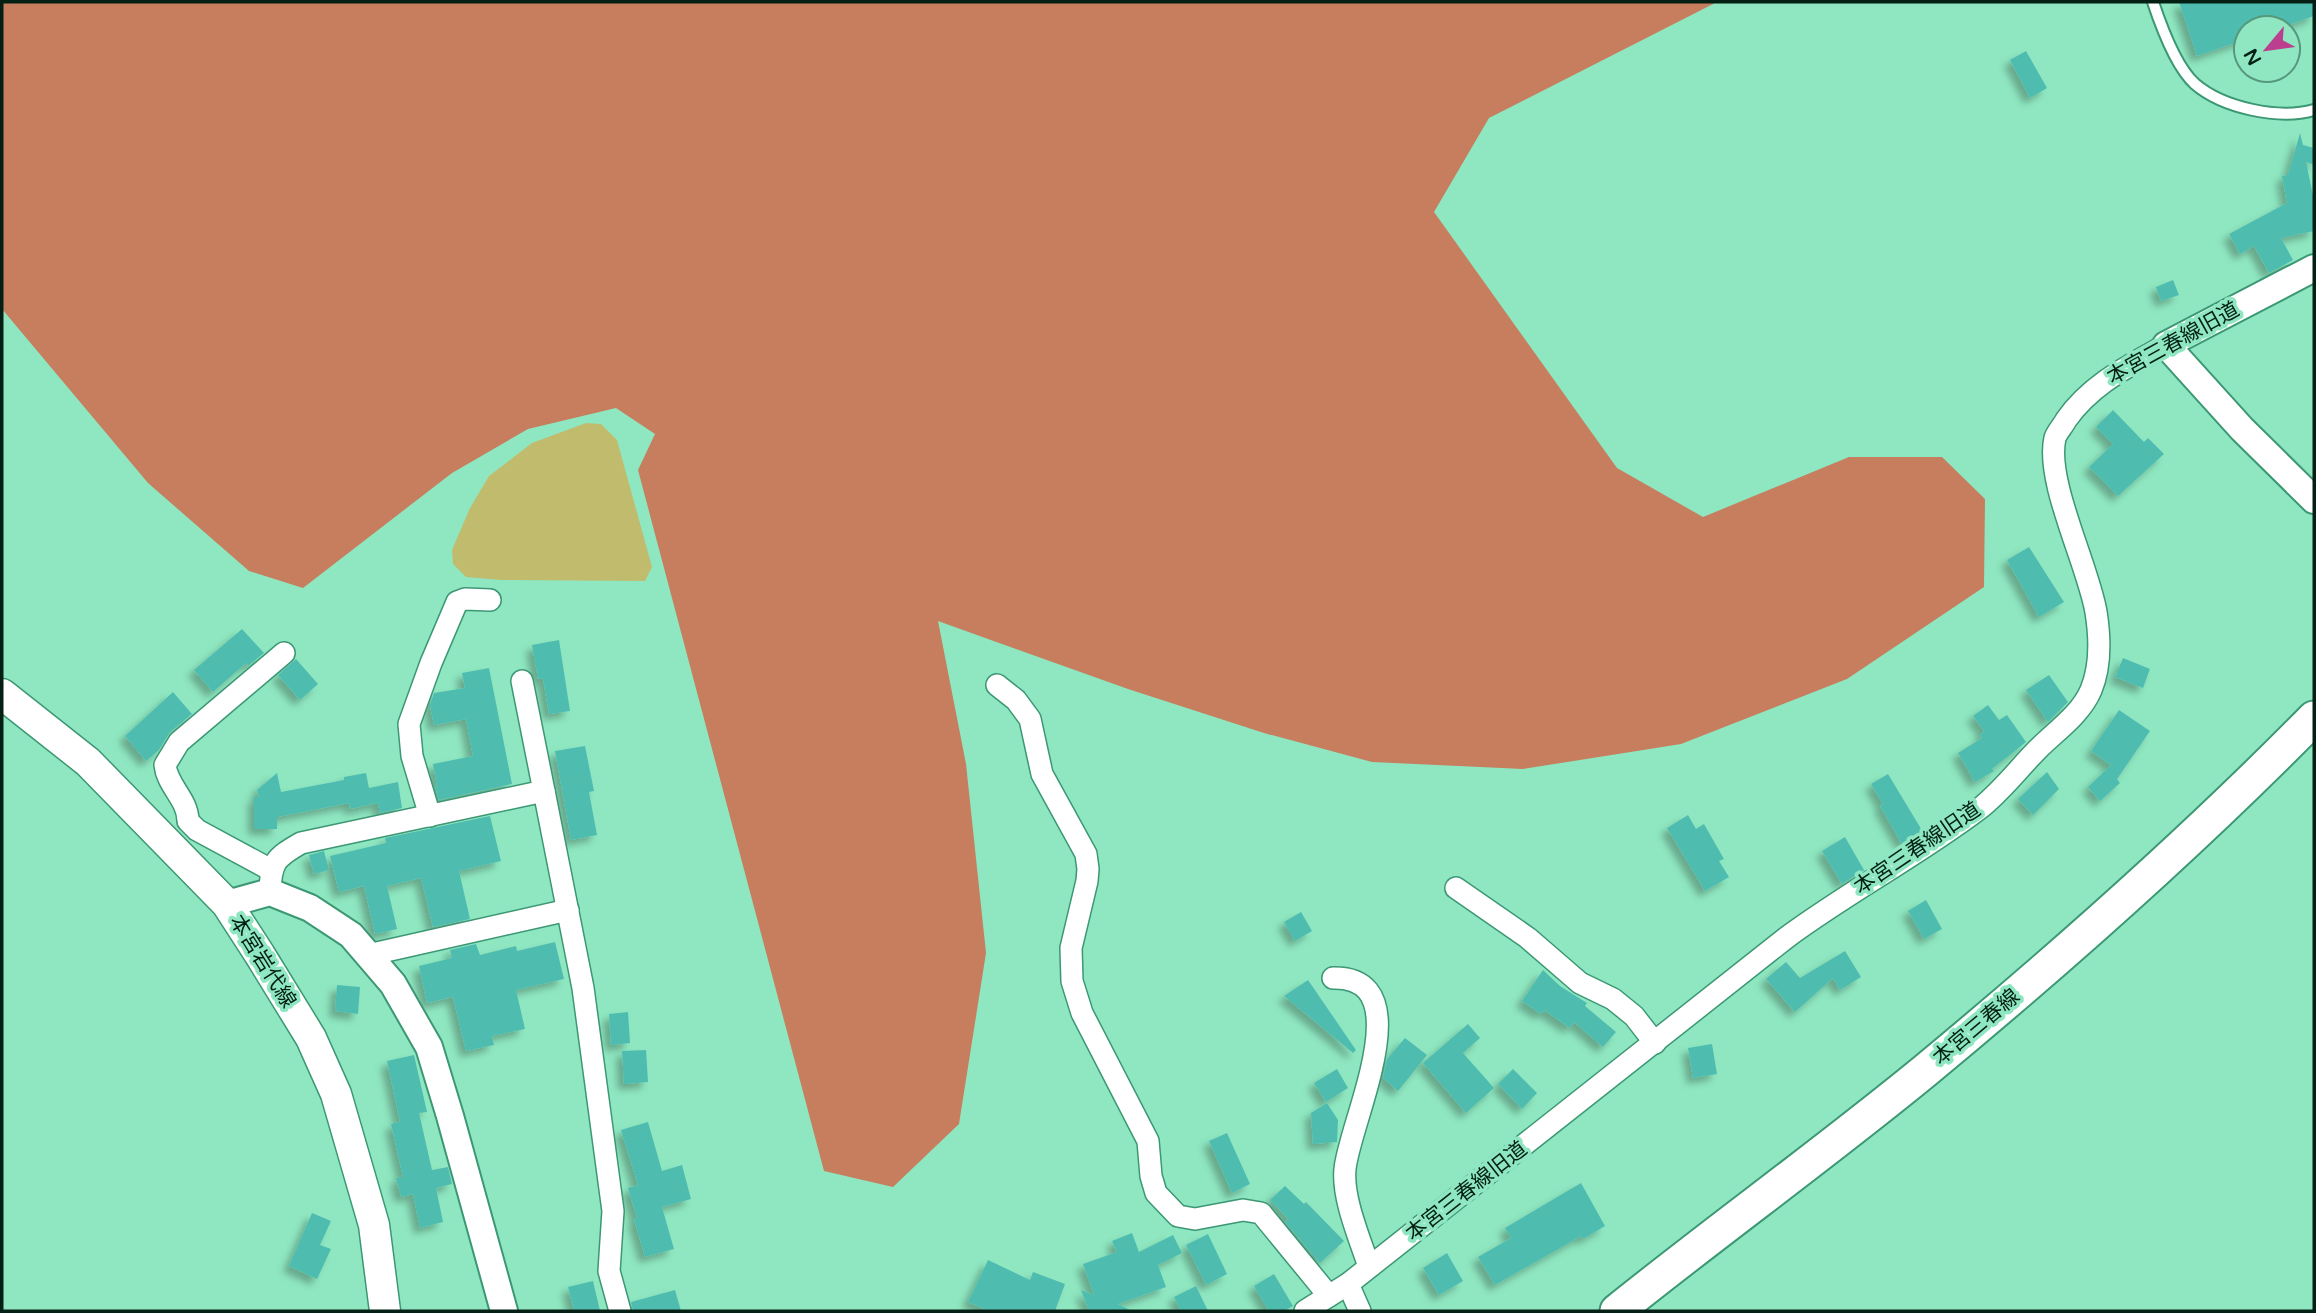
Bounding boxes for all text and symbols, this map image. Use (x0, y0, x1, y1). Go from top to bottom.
north arrow (2232, 14, 2302, 84)
text: N (2240, 45, 2266, 69)
street label: 本宮三春線旧道 (2103, 297, 2244, 390)
street label: 本宮三春線旧道 (1849, 797, 1985, 900)
street label: 本宮岩代線 (224, 910, 301, 1012)
street label: 本宮三春線 (1928, 984, 2025, 1071)
street label: 本宮三春線旧道 (1401, 1136, 1532, 1246)

